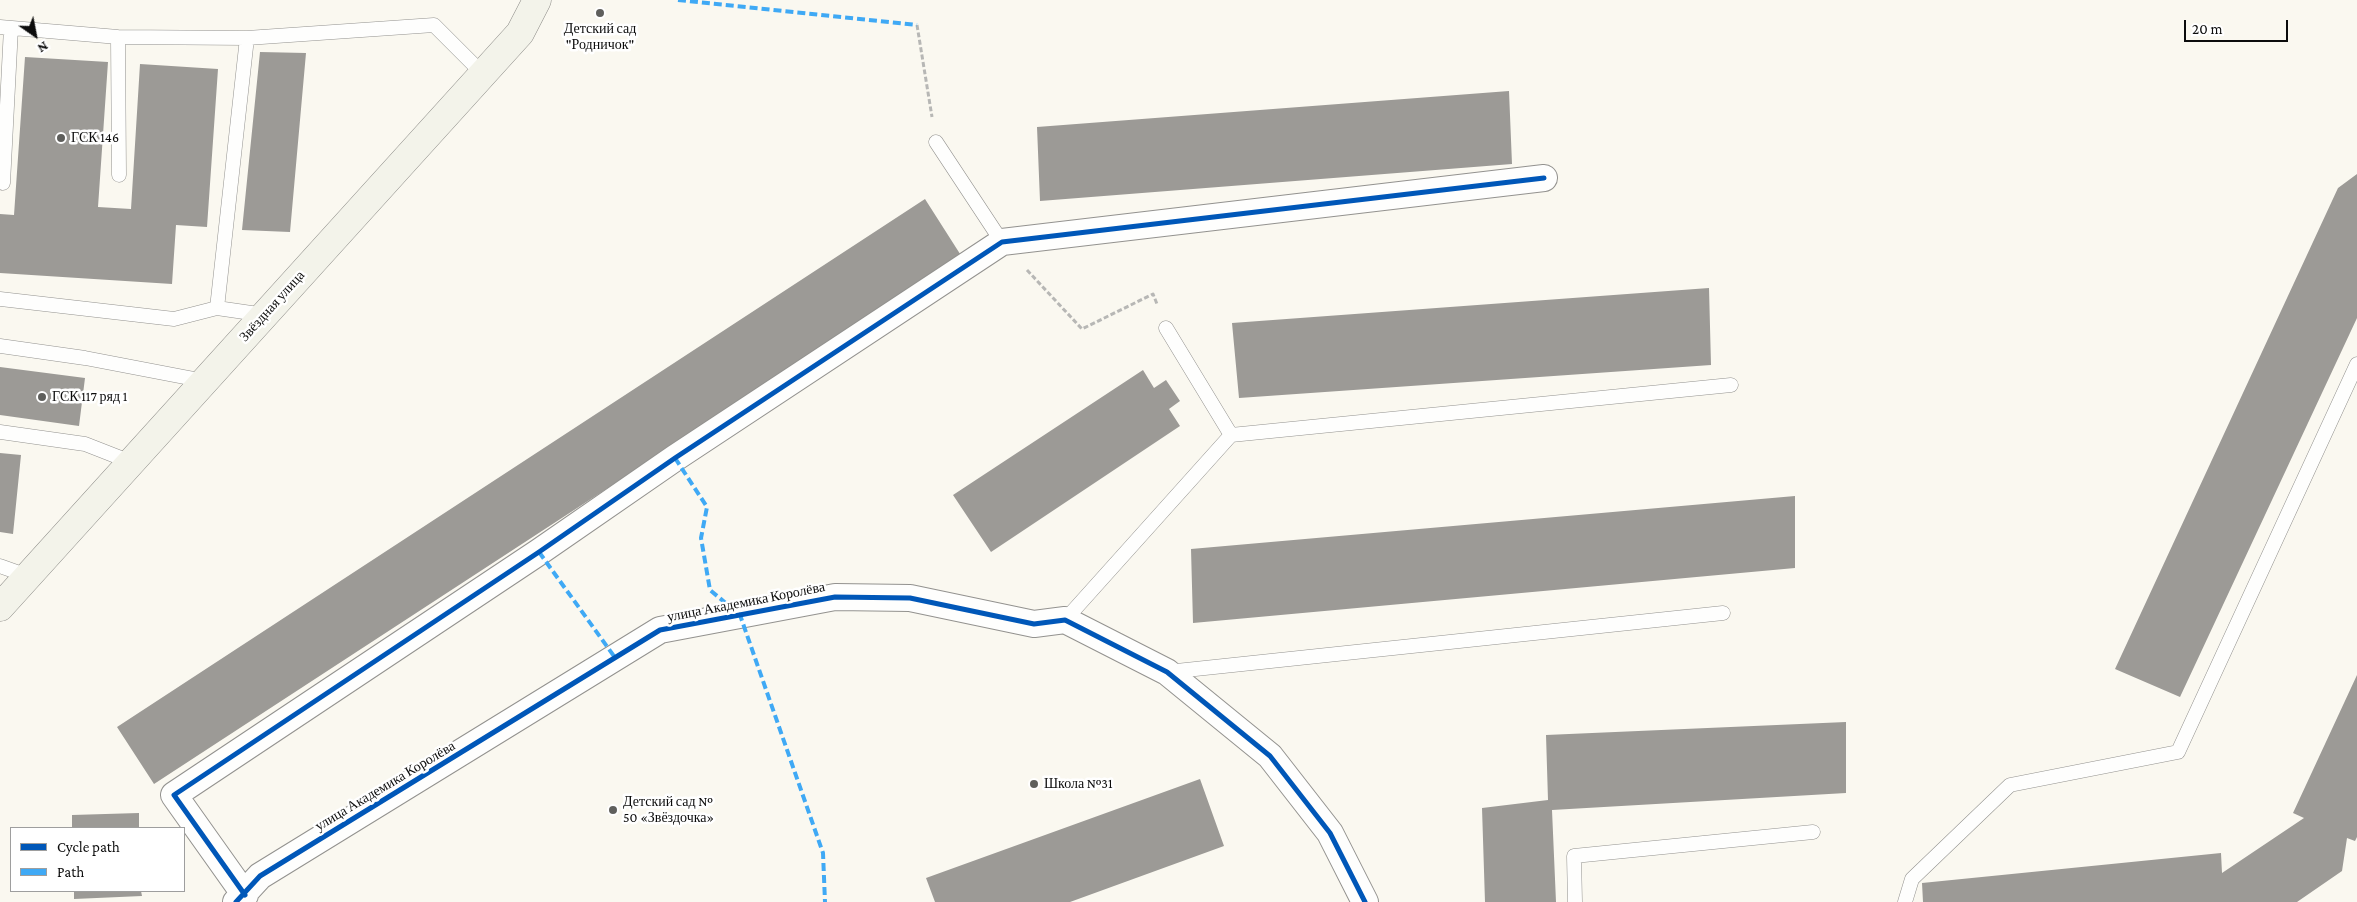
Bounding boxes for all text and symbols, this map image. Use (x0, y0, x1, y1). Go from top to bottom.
marker: Детский сад "Родничок" (594, 7, 606, 19)
north arrow (10, 10, 60, 60)
scale bar (2187, 10, 2291, 42)
place label: Детский сад "Родничок" (564, 21, 636, 54)
text: 20 m (2192, 21, 2223, 37)
text: N (35, 38, 52, 57)
place label: ГСК 146 (71, 130, 119, 146)
marker: ГСК 146 (55, 132, 67, 144)
street label: Звёздная улица (236, 267, 308, 345)
place label: ГСК 117 ряд 1 (52, 389, 127, 405)
marker: ГСК 117 ряд 1 (36, 391, 48, 403)
street label: улица Академика Королёва (666, 578, 826, 626)
street label: улица Академика Королёва (312, 737, 458, 835)
place label: Школа №31 (1044, 776, 1113, 792)
marker: Школа №31 (1028, 778, 1040, 790)
place label: Детский сад № 50 «Звёздочка» (623, 794, 714, 826)
marker: Детский сад № 50 «Звёздочка» (607, 804, 619, 816)
legend (10, 827, 185, 892)
text: Cycle path (57, 839, 120, 855)
text: Path (57, 864, 84, 880)

